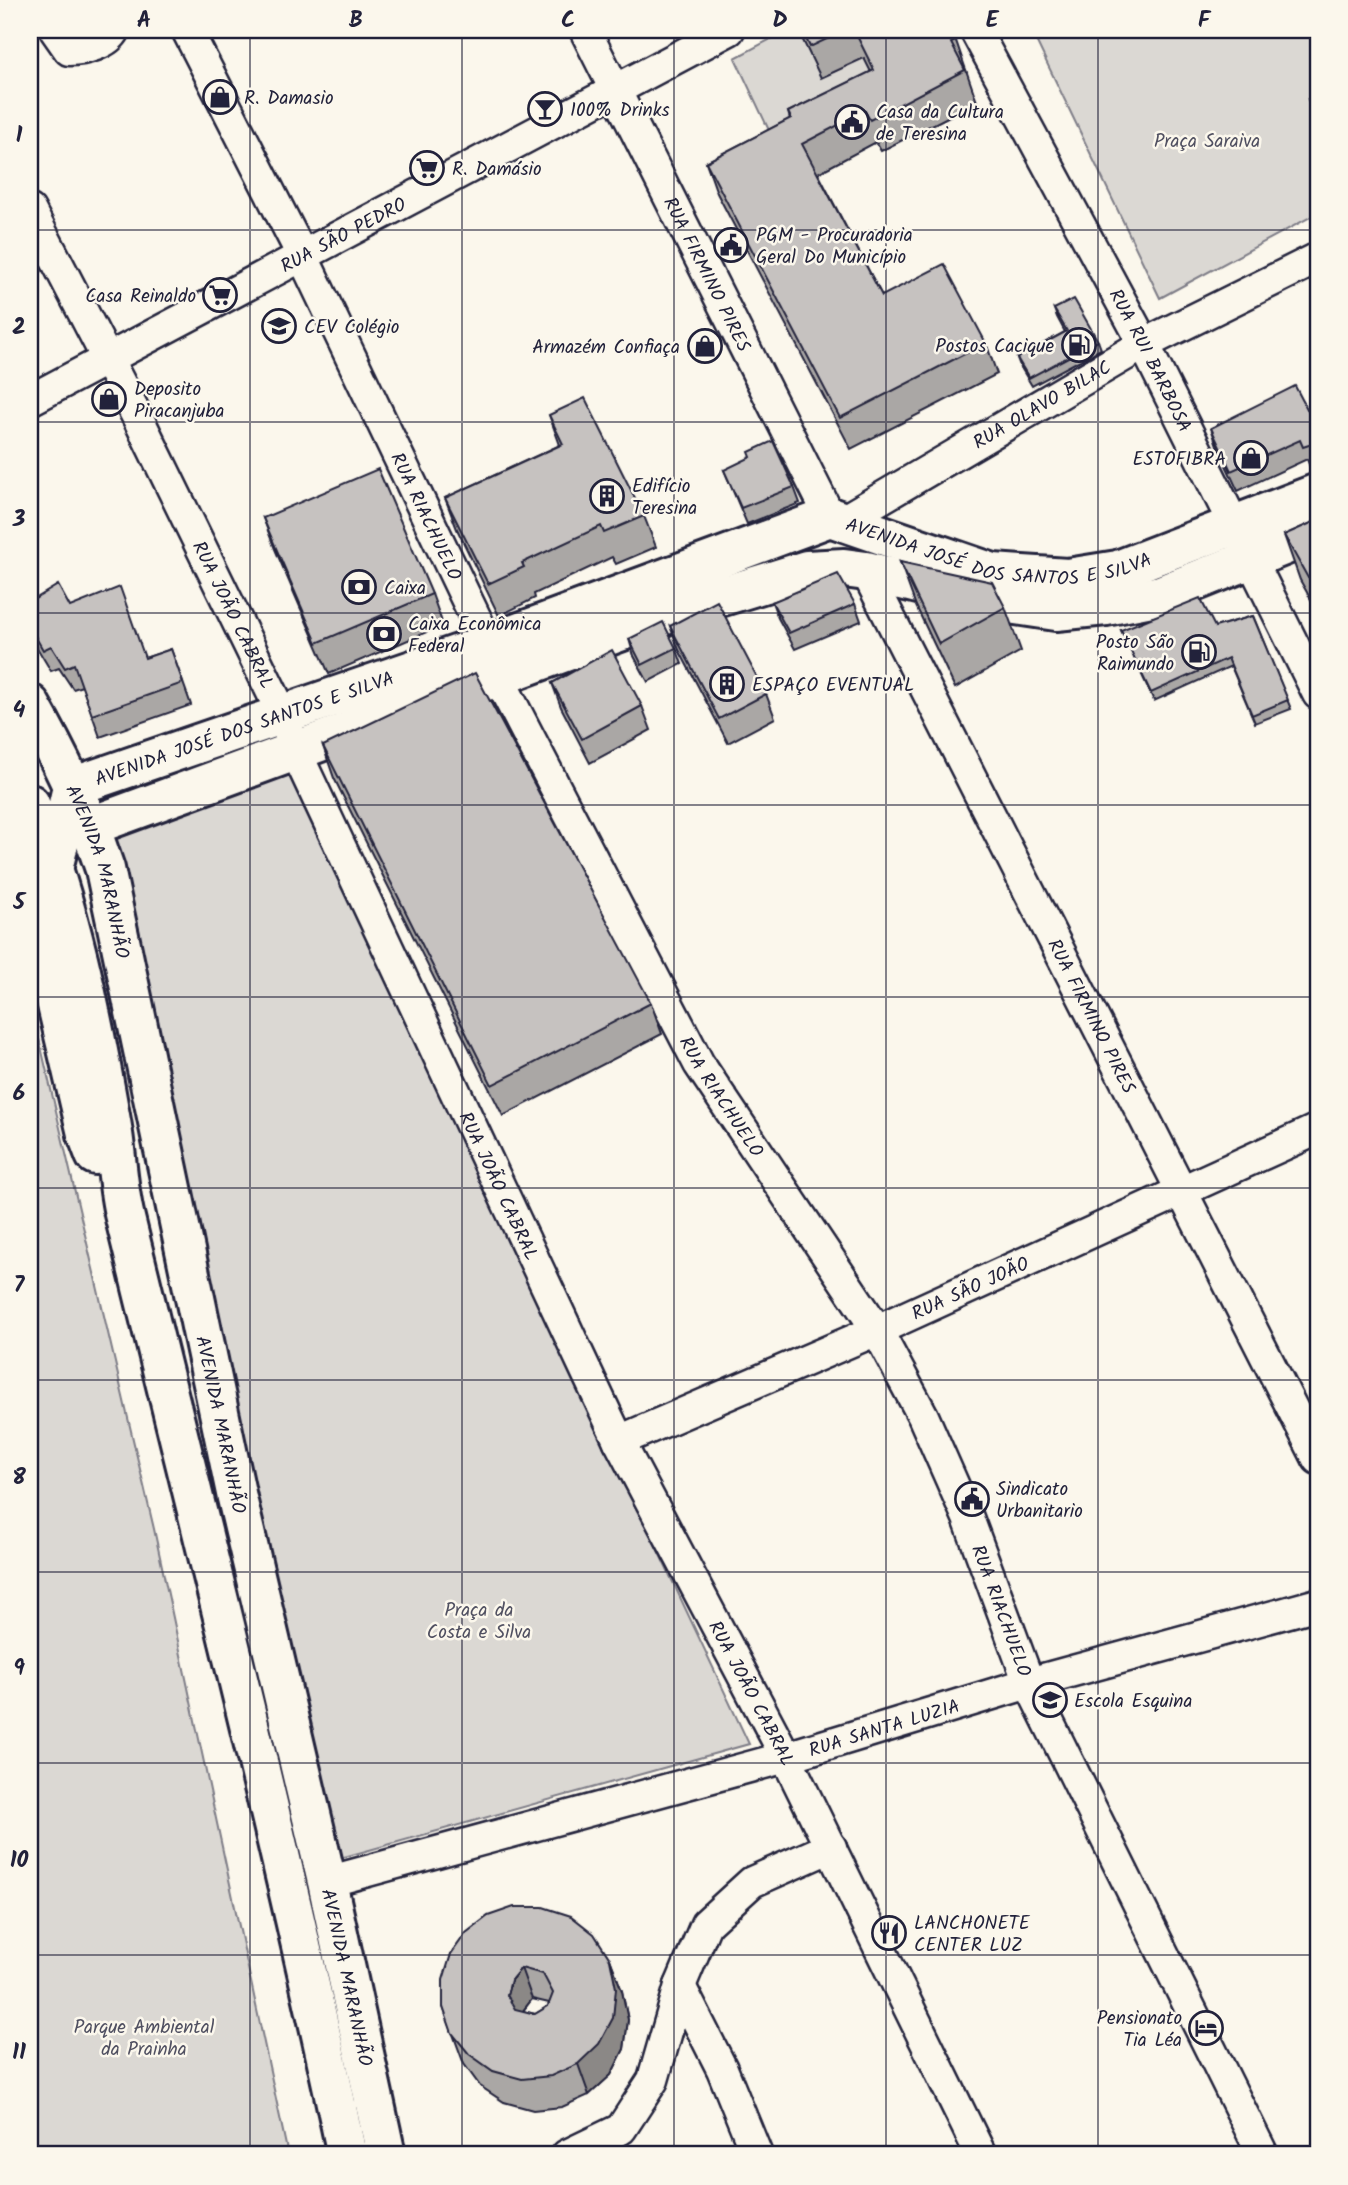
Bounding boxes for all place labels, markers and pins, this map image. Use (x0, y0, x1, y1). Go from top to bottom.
shop icon: R. Damasio (201, 78, 239, 116)
place label: R. Damasio (244, 84, 334, 114)
bar icon: 100% Drinks (526, 90, 564, 128)
place label: 100% Drinks (570, 96, 670, 126)
place label: Casa da Cultura de Teresina (876, 98, 1004, 150)
public building icon: Casa da Cultura de Teresina (833, 103, 871, 141)
supermarket icon: R. Damásio (408, 149, 446, 187)
place label: R. Damásio (452, 155, 542, 185)
place label: PGM - Procuradoria Geral Do Município (756, 221, 913, 273)
public building icon: PGM - Procuradoria Geral Do Município (712, 226, 750, 264)
supermarket icon: Casa Reinaldo (201, 276, 239, 314)
place label: Casa Reinaldo (85, 282, 196, 312)
school or university icon: CEV Colégio (260, 307, 298, 345)
place label: CEV Colégio (304, 313, 399, 343)
fuel station icon: Postos Cacique (1060, 326, 1098, 364)
shop icon: Armazém Confiaça (686, 327, 724, 365)
place label: Postos Cacique (935, 332, 1054, 362)
place label: Armazém Confiaça (532, 333, 680, 363)
place label: Deposito Piracanjuba (134, 375, 224, 427)
shop icon: Deposito Piracanjuba (90, 380, 128, 418)
shop icon: ESTOFIBRA (1232, 439, 1270, 477)
place label: ESTOFIBRA (1132, 445, 1226, 475)
place label: Edifício Teresina (632, 472, 697, 524)
building icon: Edifício Teresina (588, 477, 626, 515)
bank icon: Caixa (340, 568, 378, 606)
place label: Caixa (384, 574, 426, 604)
place label: Caixa Econômica Federal (408, 610, 541, 662)
bank icon: Caixa Econômica Federal (365, 615, 403, 653)
place label: Posto São Raimundo (1096, 628, 1174, 680)
fuel station icon: Posto São Raimundo (1180, 633, 1218, 671)
building icon: ESPAÇO EVENTUAL (708, 665, 746, 703)
place label: ESPAÇO EVENTUAL (752, 671, 914, 701)
place label: Sindicato Urbanitario (996, 1475, 1083, 1527)
public building icon: Sindicato Urbanitario (953, 1480, 991, 1518)
school or university icon: Escola Esquina (1031, 1681, 1069, 1719)
place label: Escola Esquina (1074, 1687, 1192, 1717)
place label: LANCHONETE CENTER LUZ (914, 1909, 1031, 1961)
restaurant icon: LANCHONETE CENTER LUZ (870, 1914, 908, 1952)
place label: Pensionato Tia Léa (1097, 2004, 1182, 2056)
hotel icon: Pensionato Tia Léa (1187, 2009, 1225, 2047)

